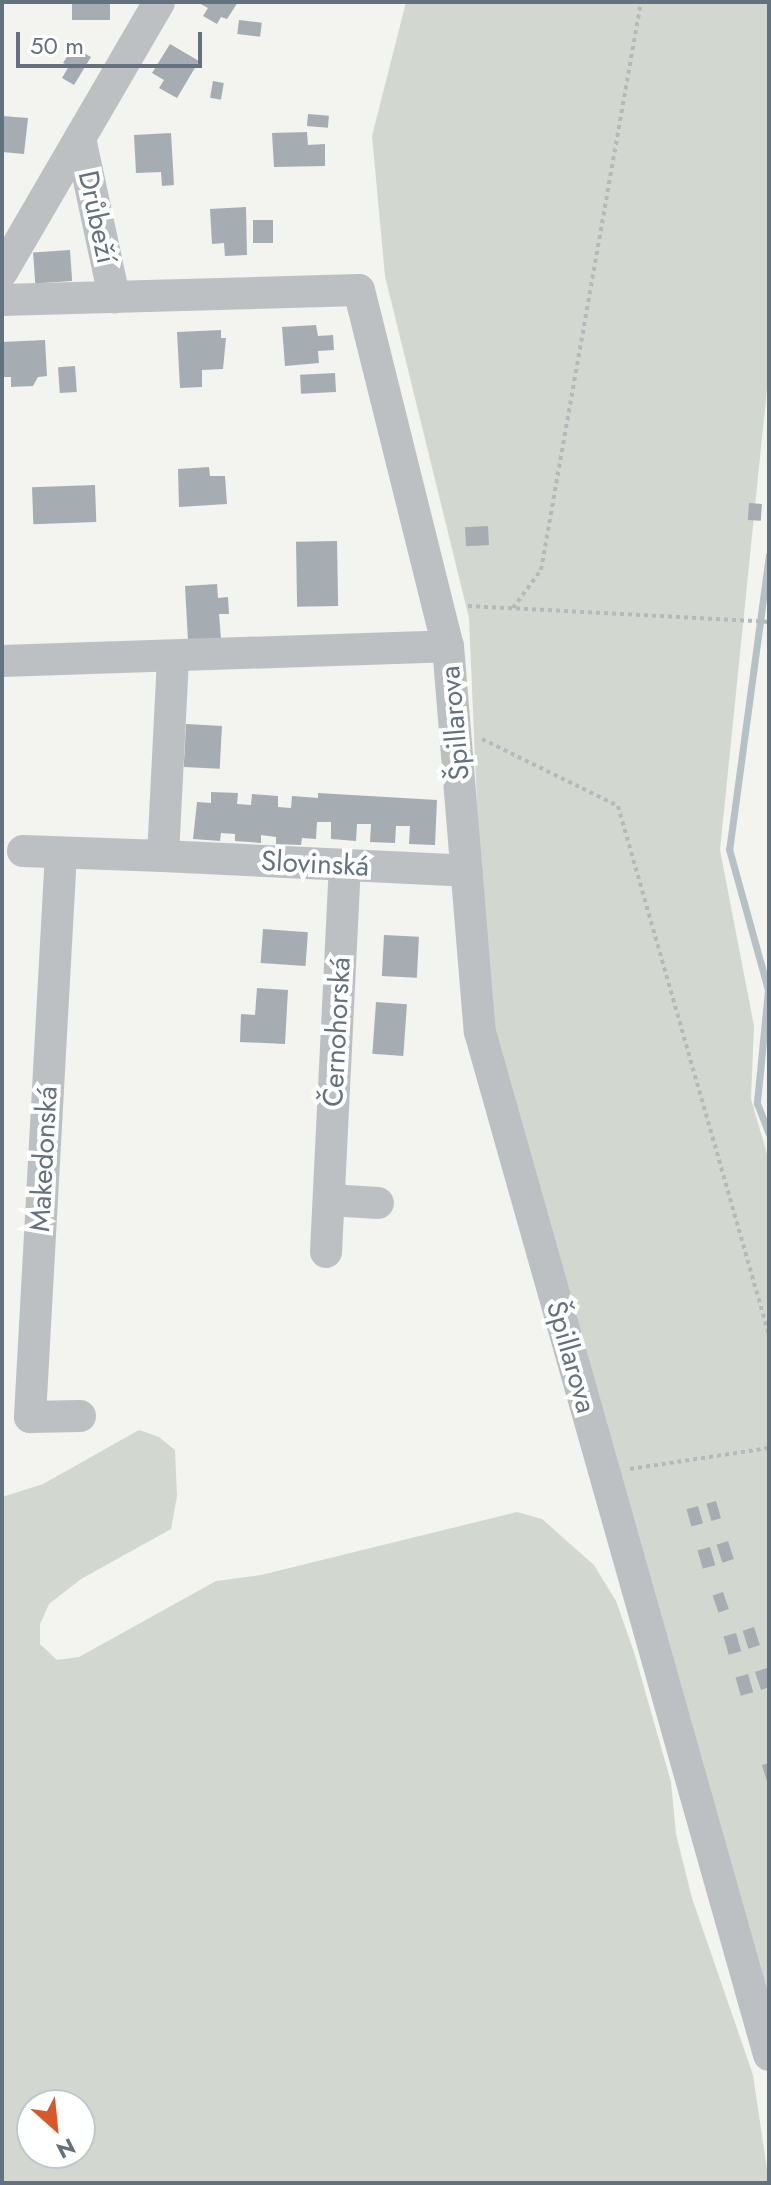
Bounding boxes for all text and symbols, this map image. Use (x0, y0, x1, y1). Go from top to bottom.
scale bar (20, 16, 206, 66)
text: 50 m (30, 28, 84, 63)
street label: Drůbeží (71, 168, 123, 266)
street label: Špillarova (433, 664, 477, 782)
street label: Slovinská (260, 844, 370, 884)
street label: Černohorská (316, 956, 358, 1108)
street label: Makedonská (23, 1085, 65, 1233)
street label: Špillarova (539, 1297, 603, 1417)
north arrow (16, 2089, 96, 2169)
text: N (51, 2130, 81, 2167)

